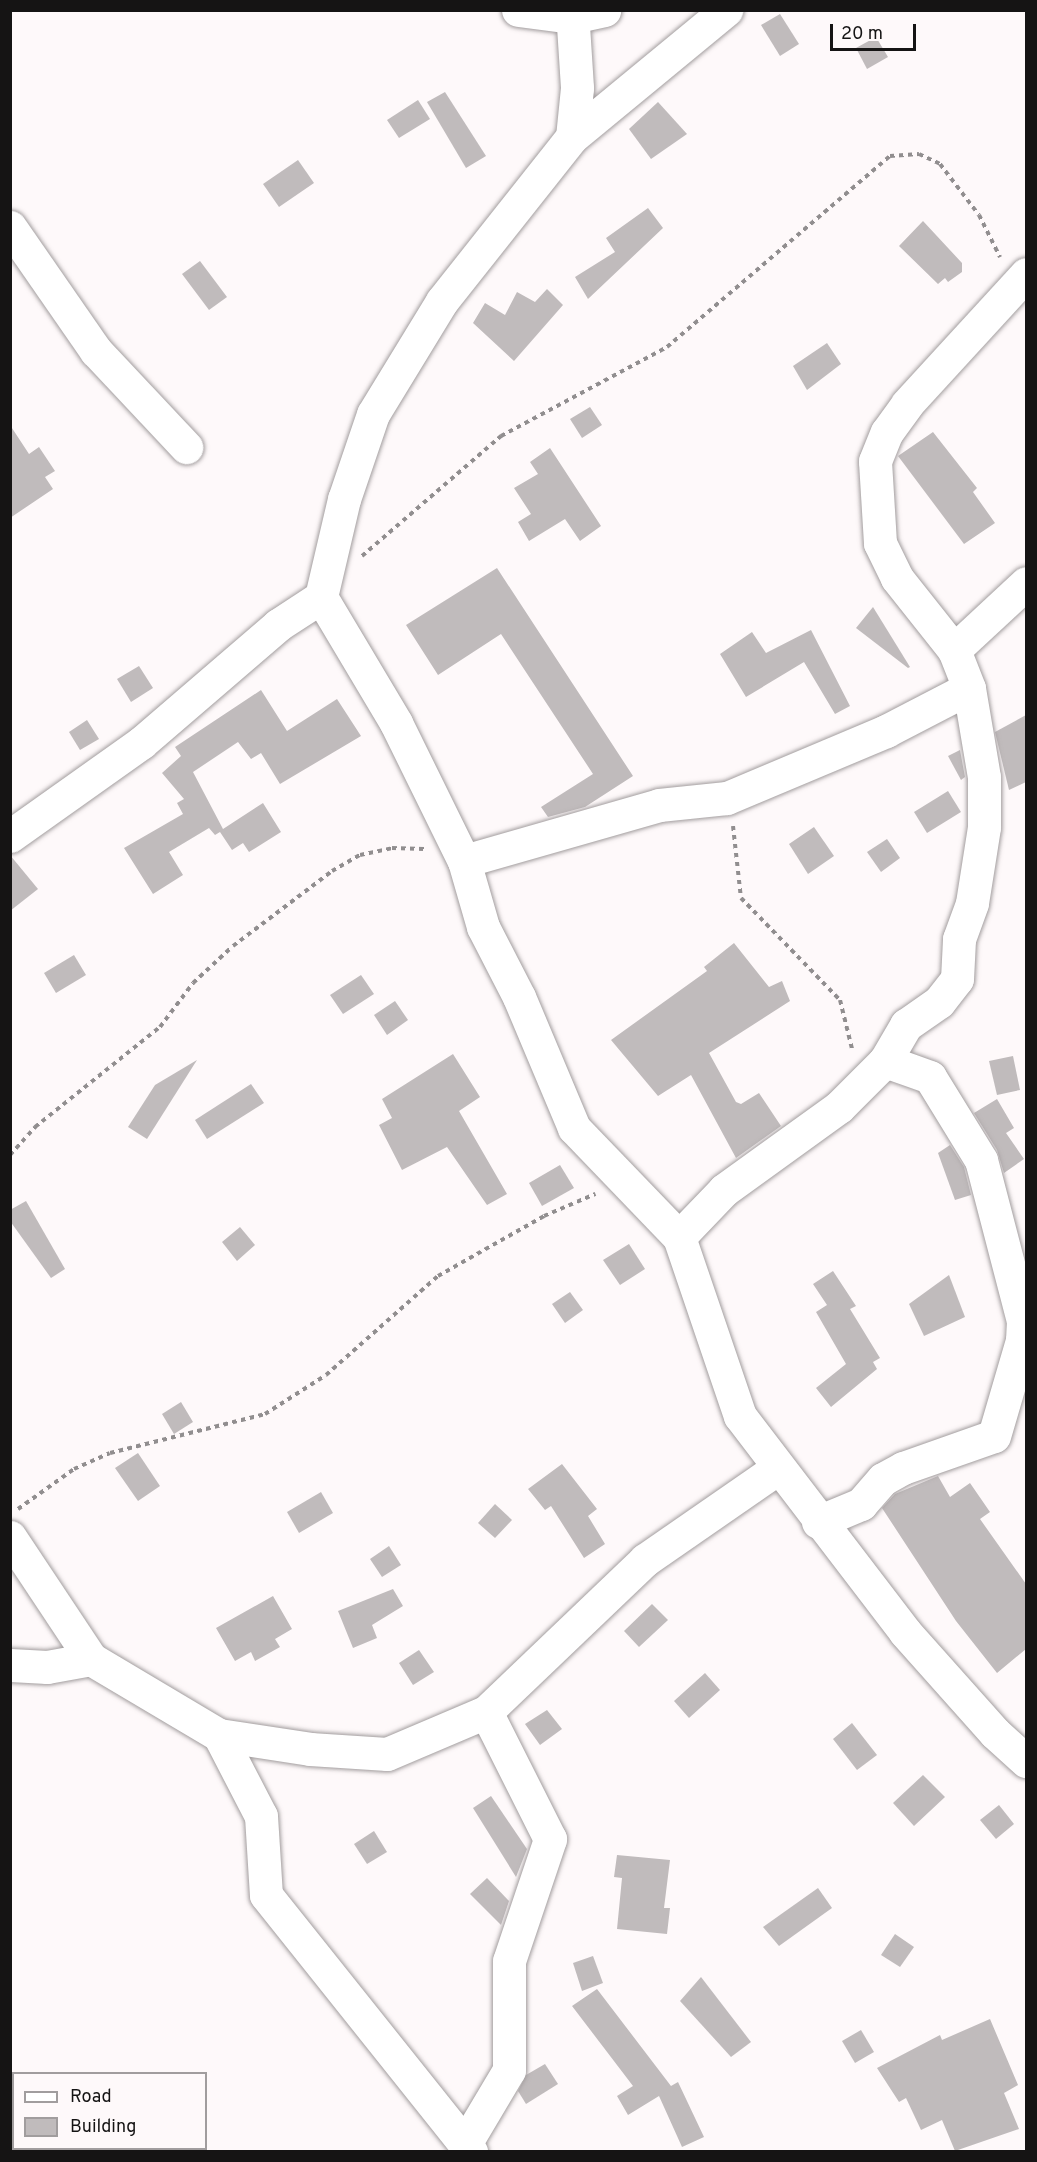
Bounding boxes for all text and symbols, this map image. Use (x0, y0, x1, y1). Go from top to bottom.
scale bar (833, 12, 918, 50)
text: 20 m (841, 23, 883, 46)
legend (12, 2072, 207, 2150)
text: Road (70, 2086, 112, 2109)
text: Building (70, 2116, 136, 2139)

